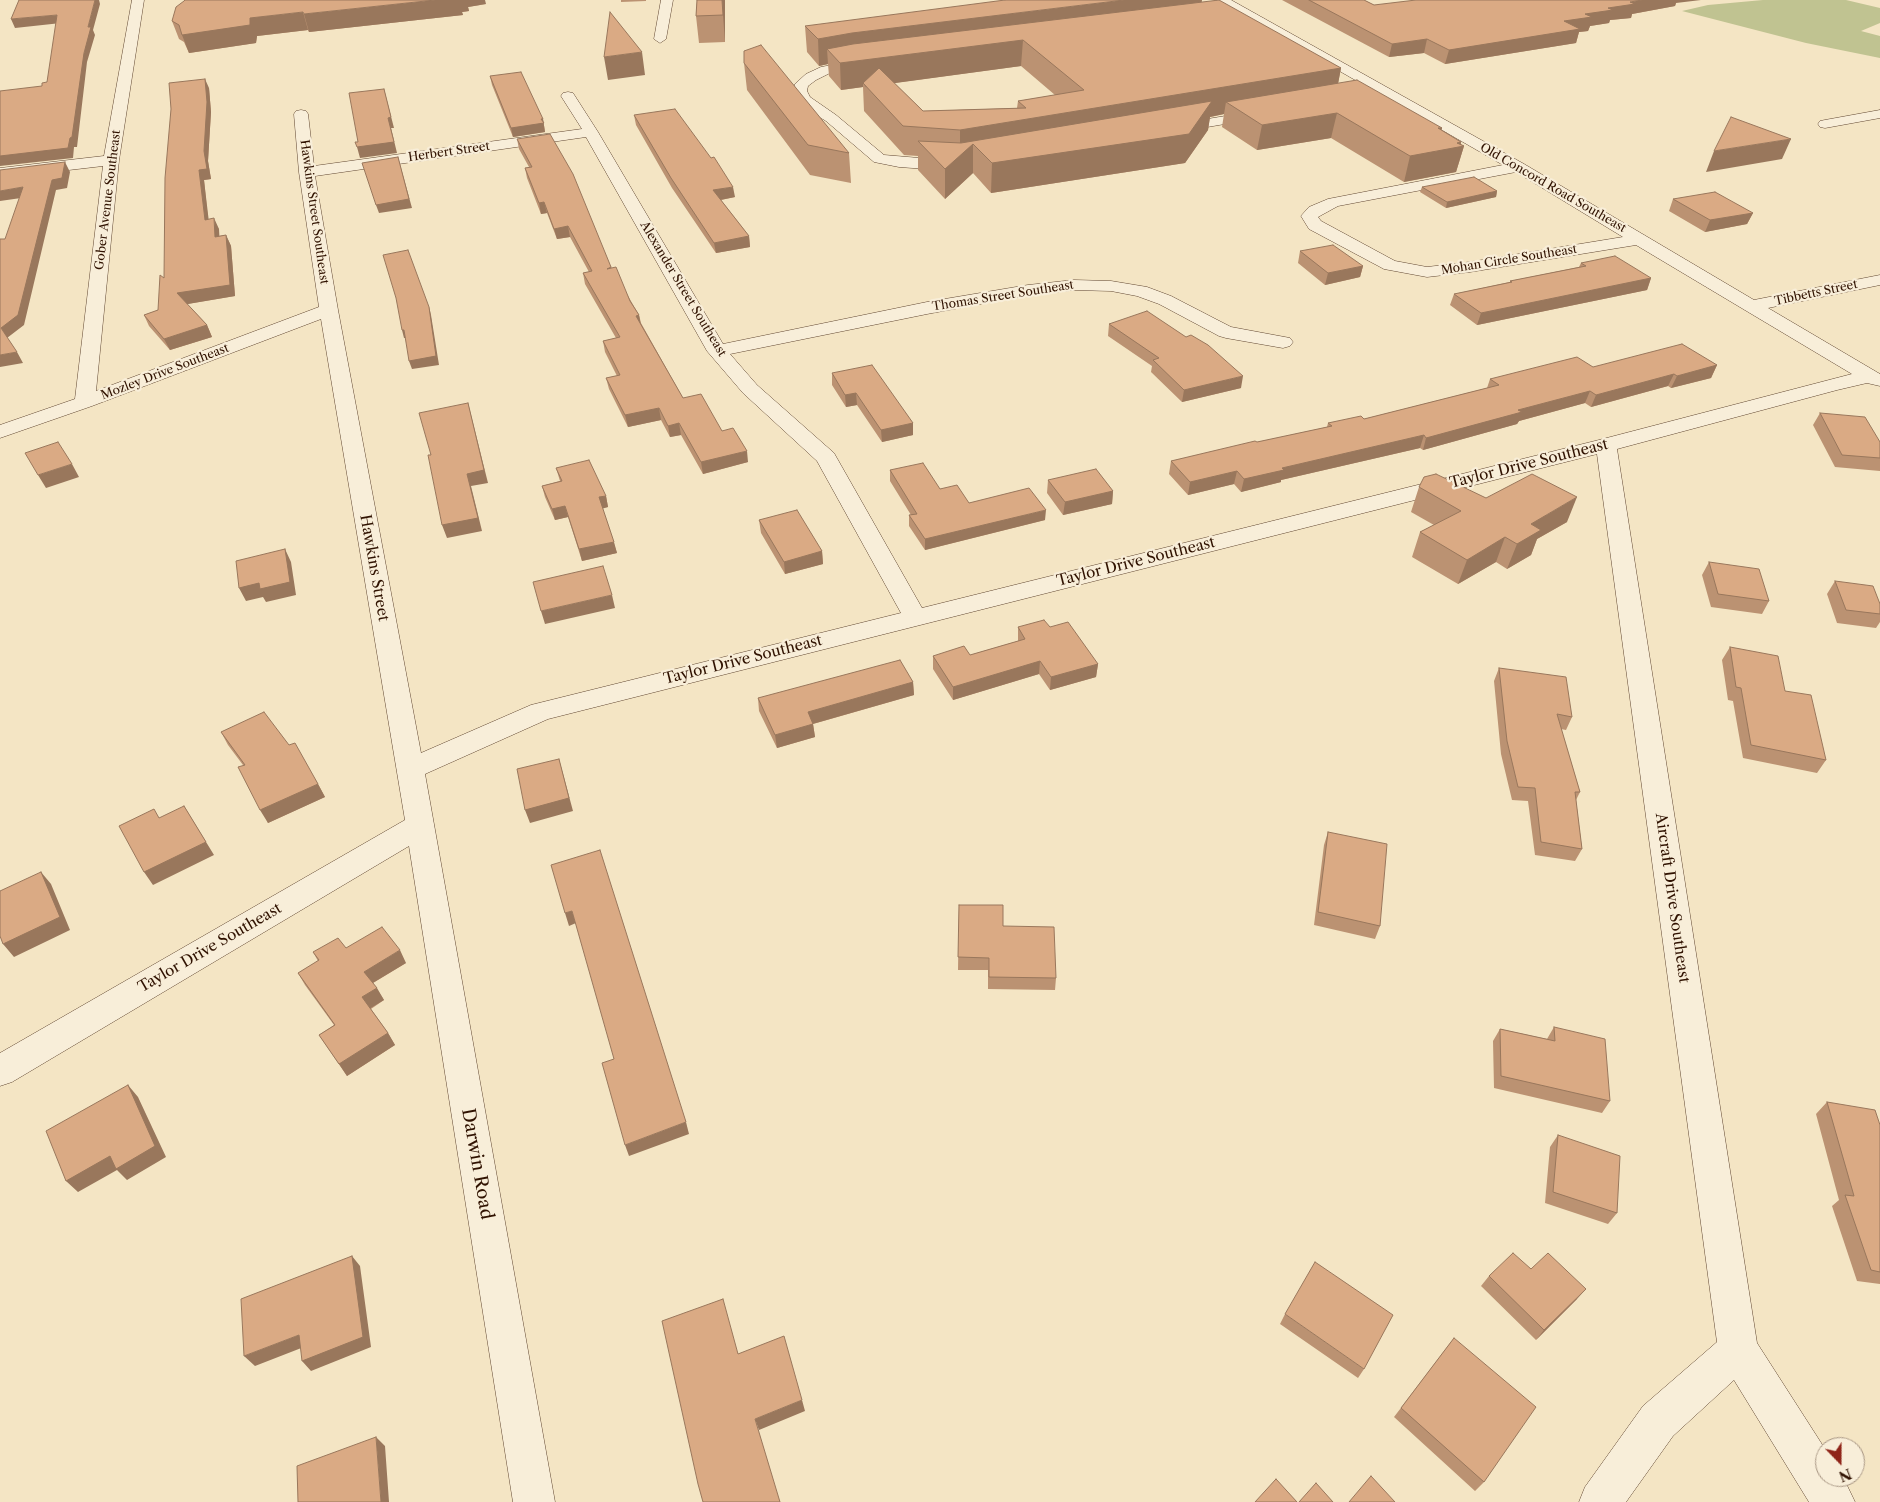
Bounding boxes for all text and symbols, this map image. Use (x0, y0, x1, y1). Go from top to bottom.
street label: Gober Avenue Southeast (92, 129, 124, 271)
street label: Hawkins Street Southeast (297, 139, 331, 285)
street label: Herbert Street (407, 139, 491, 165)
street label: Old Concord Road Southeast (1477, 140, 1629, 236)
street label: Alexander Street Southeast (637, 219, 729, 359)
street label: Mohan Circle Southeast (1440, 242, 1578, 278)
street label: Tibbetts Street (1773, 277, 1859, 309)
street label: Thomas Street Southeast (931, 278, 1075, 314)
street label: Mozley Drive Southeast (99, 341, 231, 403)
street label: Taylor Drive Southeast (1448, 436, 1610, 492)
street label: Hawkins Street (356, 513, 392, 623)
street label: Taylor Drive Southeast (1055, 534, 1217, 590)
street label: Taylor Drive Southeast (662, 632, 824, 688)
street label: Aircraft Drive Southeast (1651, 812, 1693, 984)
street label: Taylor Drive Southeast (135, 900, 285, 996)
street label: Darwin Road (457, 1107, 497, 1221)
north arrow (1815, 1437, 1865, 1487)
text: N (1836, 1464, 1854, 1486)

